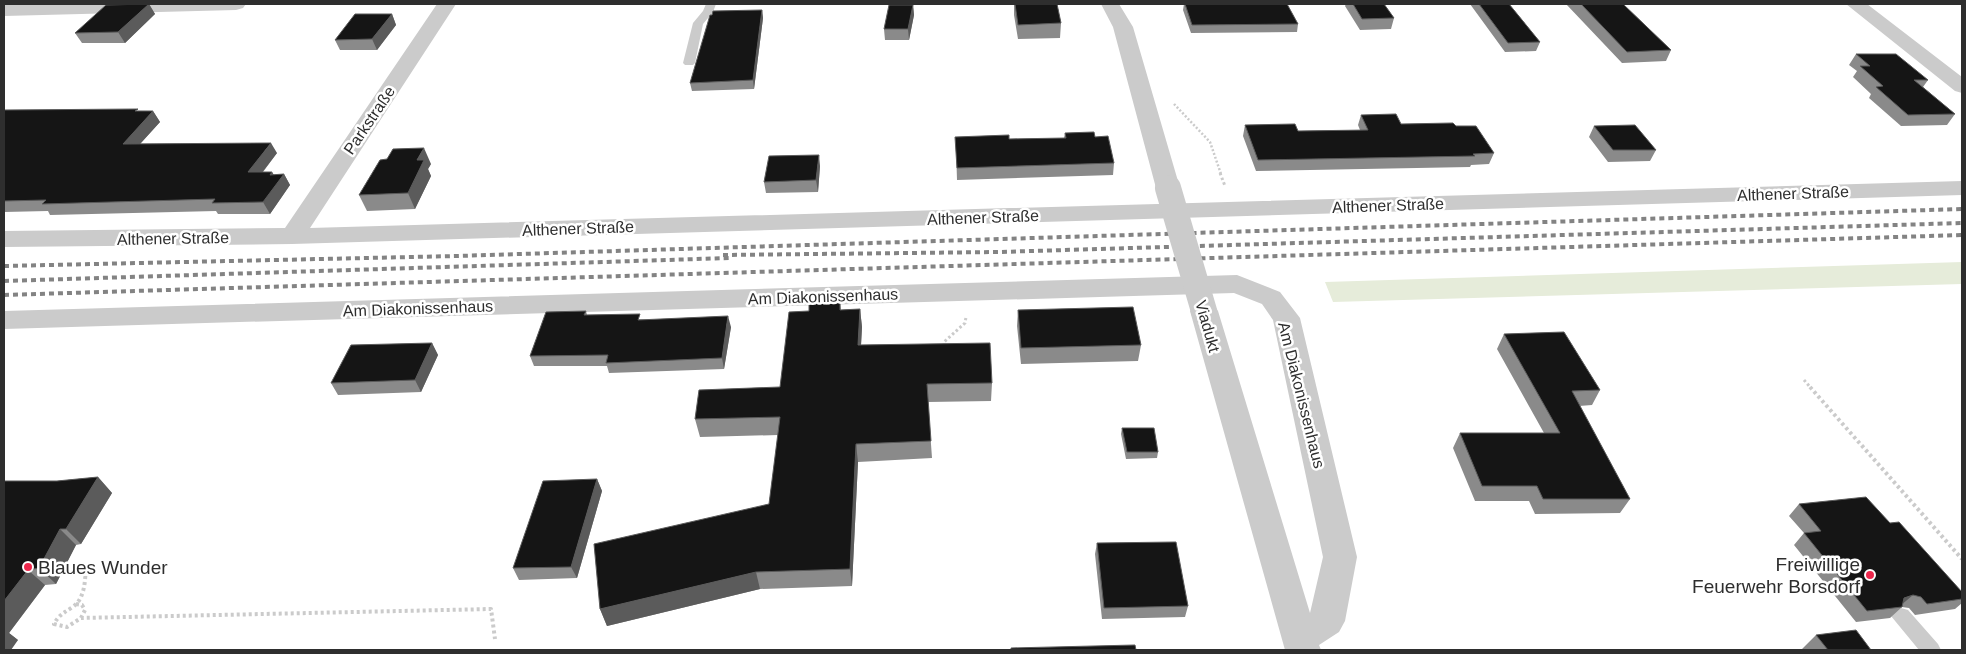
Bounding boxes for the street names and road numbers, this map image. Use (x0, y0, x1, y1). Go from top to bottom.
street label: Parkstraße (340, 83, 398, 157)
street label: Althener Straße (1737, 183, 1849, 204)
street label: Althener Straße (1332, 195, 1444, 216)
street label: Althener Straße (927, 207, 1039, 228)
street label: Althener Straße (522, 218, 634, 239)
street label: Althener Straße (117, 229, 229, 248)
street label: Am Diakonissenhaus (748, 285, 898, 308)
street label: Am Diakonissenhaus (343, 297, 493, 320)
street label: Viadukt (1192, 298, 1223, 355)
street label: Am Diakonissenhaus (1275, 320, 1328, 470)

